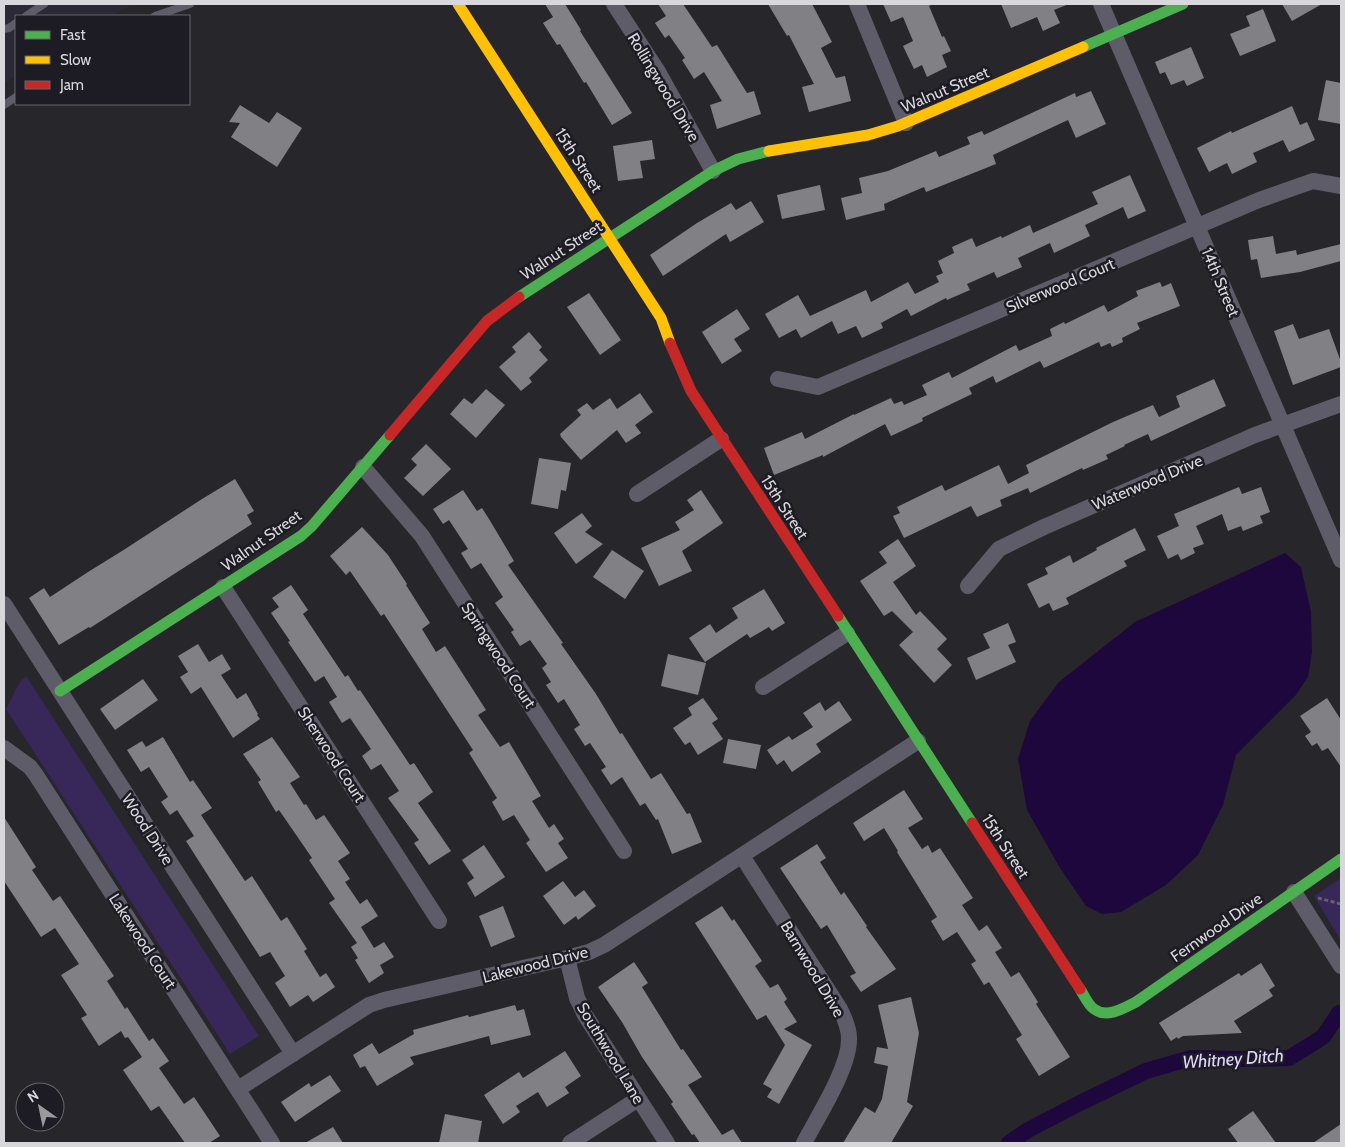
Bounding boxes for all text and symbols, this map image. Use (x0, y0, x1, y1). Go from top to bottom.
legend (15, 15, 190, 105)
text: Fast (60, 26, 85, 44)
street label: Rollingwood Drive (624, 29, 704, 145)
text: Slow (60, 51, 91, 69)
street label: Walnut Street (898, 62, 992, 116)
text: Jam (59, 76, 84, 94)
street label: 15th Street (551, 125, 607, 196)
street label: Walnut Street (517, 217, 606, 284)
street label: 14th Street (1197, 245, 1244, 320)
street label: Silverwood Court (1003, 254, 1118, 317)
street label: Waterwood Drive (1089, 451, 1205, 514)
street label: 15th Street (757, 472, 813, 543)
street label: Walnut Street (218, 505, 305, 575)
street label: Springwood Court (457, 599, 540, 712)
street label: Sherwood Court (294, 703, 370, 806)
street label: Wood Drive (118, 790, 177, 868)
street label: 15th Street (978, 811, 1034, 882)
street label: Fernwood Drive (1167, 889, 1266, 966)
street label: Lakewood Court (105, 890, 181, 993)
street label: Barnwood Drive (776, 918, 849, 1021)
street label: Lakewood Drive (480, 942, 590, 987)
street label: Southwood Lane (573, 999, 648, 1107)
water label: Whitney Ditch (1181, 1044, 1285, 1074)
north arrow (15, 1082, 65, 1132)
text: N (24, 1086, 42, 1106)

